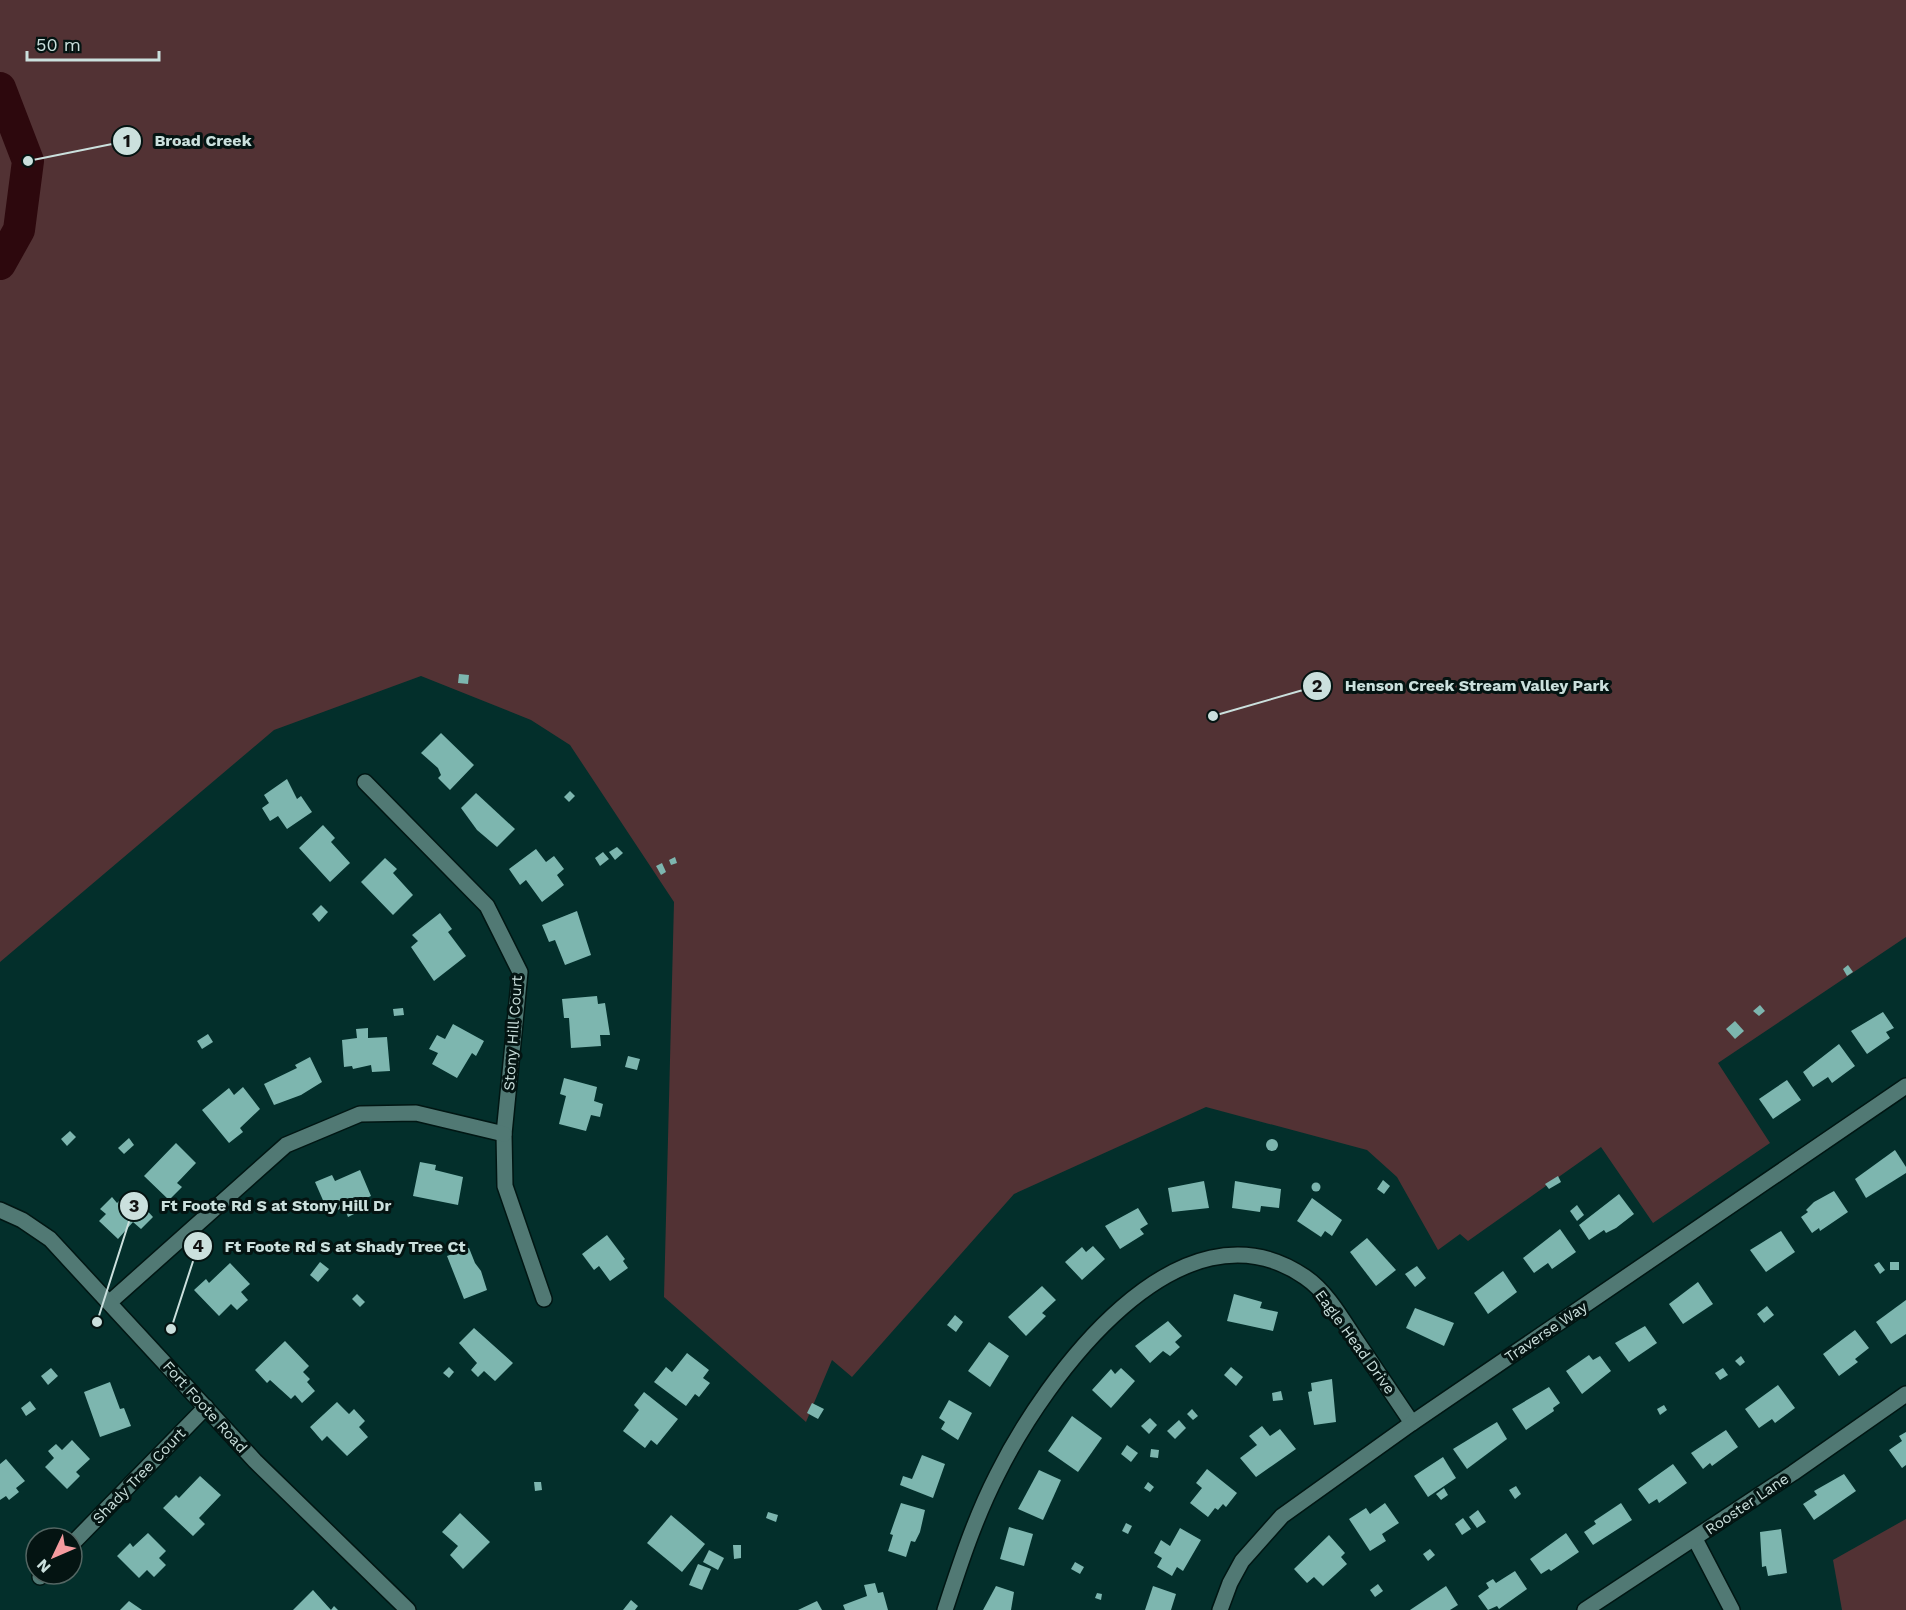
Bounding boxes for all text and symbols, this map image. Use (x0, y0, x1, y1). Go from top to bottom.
scale bar (27, 24, 159, 62)
text: 50 m (36, 34, 81, 55)
callout: Broad Creek (112, 124, 264, 158)
text: 1 (123, 130, 131, 151)
text: Broad Creek (154, 131, 252, 150)
callout: Henson Creek Stream Valley Park (1302, 669, 1622, 703)
text: 2 (1312, 675, 1322, 696)
text: Henson Creek Stream Valley Park (1345, 676, 1609, 695)
street label: Stony Hill Court (500, 974, 526, 1091)
callout: Ft Foote Rd S at Stony Hill Dr (119, 1189, 404, 1223)
text: 3 (129, 1195, 139, 1216)
text: Ft Foote Rd S at Stony Hill Dr (161, 1196, 391, 1215)
callout: Ft Foote Rd S at Shady Tree Ct (183, 1229, 478, 1263)
text: 4 (192, 1235, 204, 1256)
text: Ft Foote Rd S at Shady Tree Ct (225, 1237, 465, 1256)
street label: Eagle Head Drive (1311, 1286, 1399, 1398)
street label: Traverse Way (1501, 1298, 1591, 1366)
street label: Fort Foote Road (159, 1357, 251, 1457)
street label: Shady Tree Court (89, 1424, 190, 1527)
street label: Rooster Lane (1702, 1469, 1792, 1539)
north arrow (24, 1526, 84, 1586)
text: N (33, 1555, 55, 1577)

